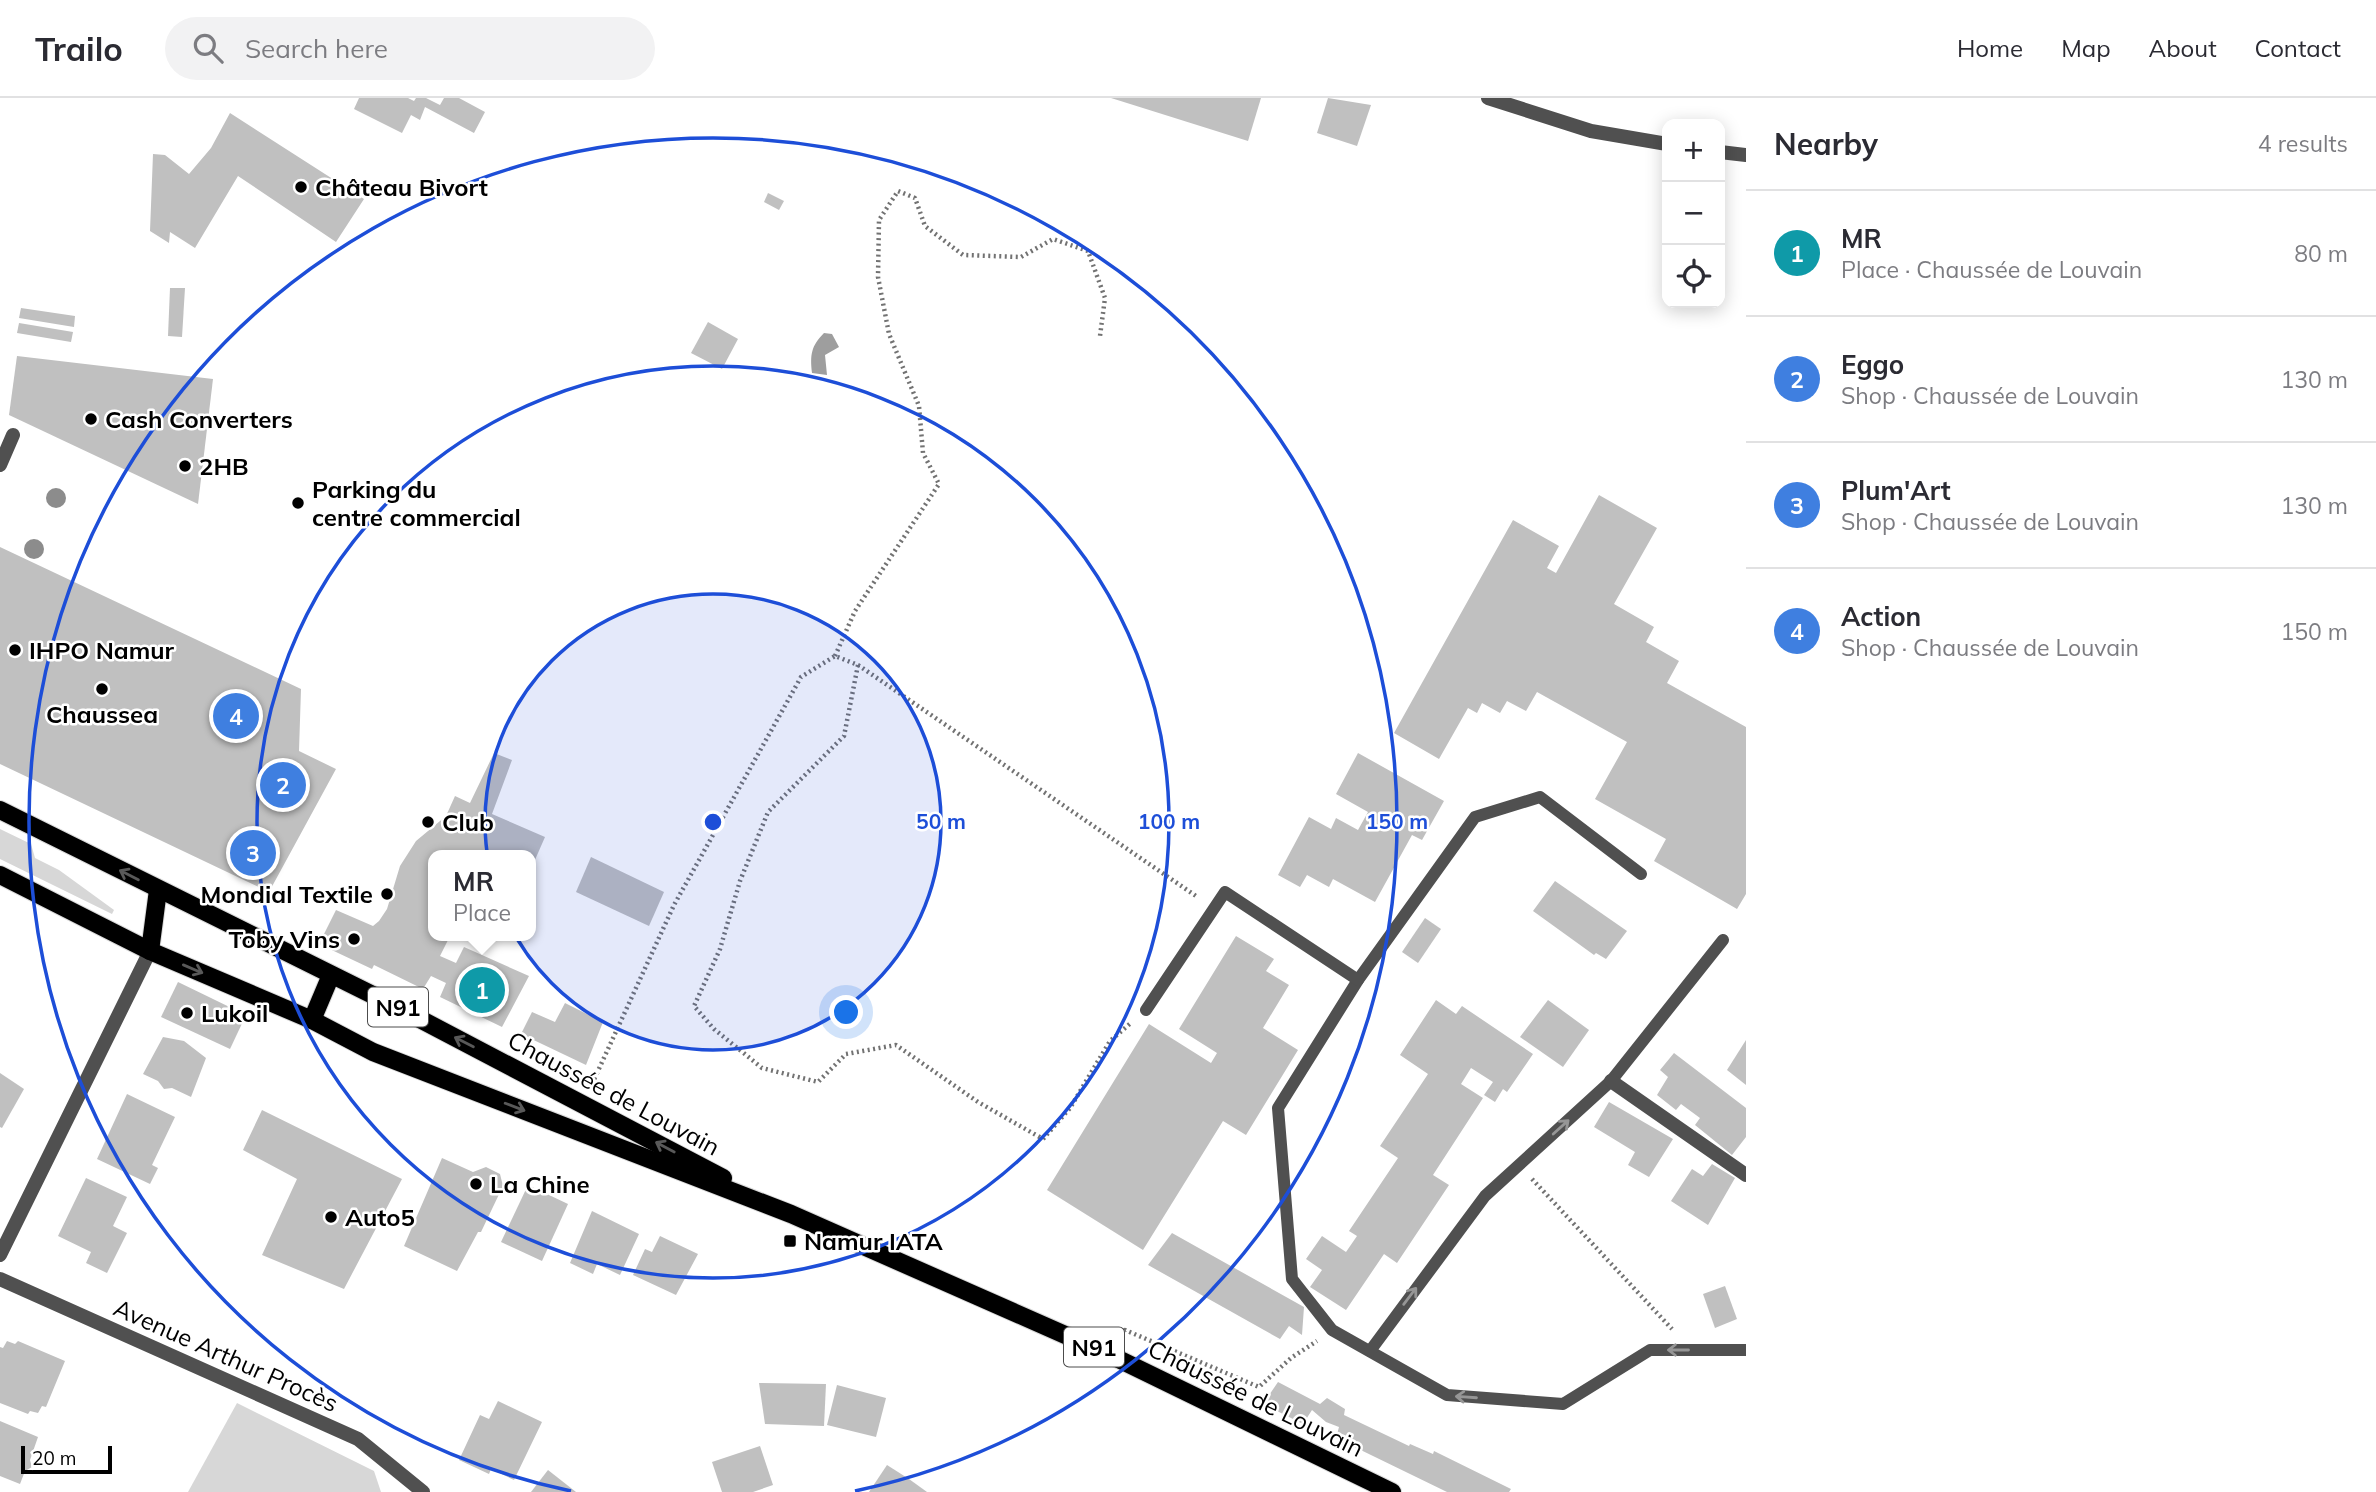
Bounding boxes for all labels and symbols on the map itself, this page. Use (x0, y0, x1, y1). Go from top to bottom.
place label: Château Bivort (315, 172, 488, 202)
marker: Château Bivort (293, 179, 309, 195)
place label: Cash Converters (105, 404, 293, 434)
marker: Cash Converters (83, 411, 99, 427)
place label: 2HB (199, 451, 249, 481)
marker: 2HB (177, 458, 193, 474)
place label: Parking du centre commercial (312, 474, 521, 532)
marker: Parking du centre commercial (290, 495, 306, 511)
place label: IHPO Namur (29, 635, 175, 665)
marker: IHPO Namur (7, 642, 23, 658)
marker: Chaussea (94, 681, 110, 697)
pin: 4 (213, 690, 259, 742)
place label: Chaussea (46, 699, 158, 729)
pin: 2 (260, 759, 306, 811)
place label: Club (442, 807, 494, 837)
text: 50 m (916, 808, 966, 834)
text: 100 m (1138, 808, 1200, 834)
text: 150 m (1366, 808, 1428, 834)
centre of rings (701, 810, 725, 834)
marker: Club (420, 814, 436, 830)
pin: 3 (230, 827, 276, 879)
one-way arrow (119, 868, 139, 882)
place label: Mondial Textile (201, 879, 373, 909)
marker: Mondial Textile (379, 886, 395, 902)
place label: Toby Vins (228, 924, 340, 954)
marker: Toby Vins (346, 931, 362, 947)
one-way arrow (182, 963, 204, 976)
pin: 1 (459, 964, 505, 1016)
road number: N91 (368, 988, 428, 1026)
your location (829, 995, 863, 1029)
place label: Lukoil (201, 998, 268, 1028)
marker: Lukoil (179, 1005, 195, 1021)
street label: Chaussée de Louvain (503, 1024, 725, 1162)
one-way arrow (454, 1034, 475, 1048)
one-way arrow (503, 1101, 525, 1114)
one-way arrow (1552, 1119, 1570, 1135)
one-way arrow (656, 1140, 676, 1154)
place label: La Chine (490, 1169, 590, 1199)
marker: La Chine (468, 1176, 484, 1192)
place label: Auto5 (345, 1202, 415, 1232)
marker: Auto5 (323, 1209, 339, 1225)
place label: Namur IATA (804, 1226, 943, 1256)
marker: Namur IATA (782, 1233, 798, 1249)
one-way arrow (1403, 1287, 1418, 1306)
street label: Avenue Arthur Procès (109, 1292, 343, 1418)
road number: N91 (1064, 1328, 1124, 1366)
street label: Chaussée de Louvain (1143, 1333, 1369, 1463)
one-way arrow (1667, 1343, 1690, 1357)
one-way arrow (1455, 1390, 1478, 1403)
scale bar (21, 1443, 112, 1475)

